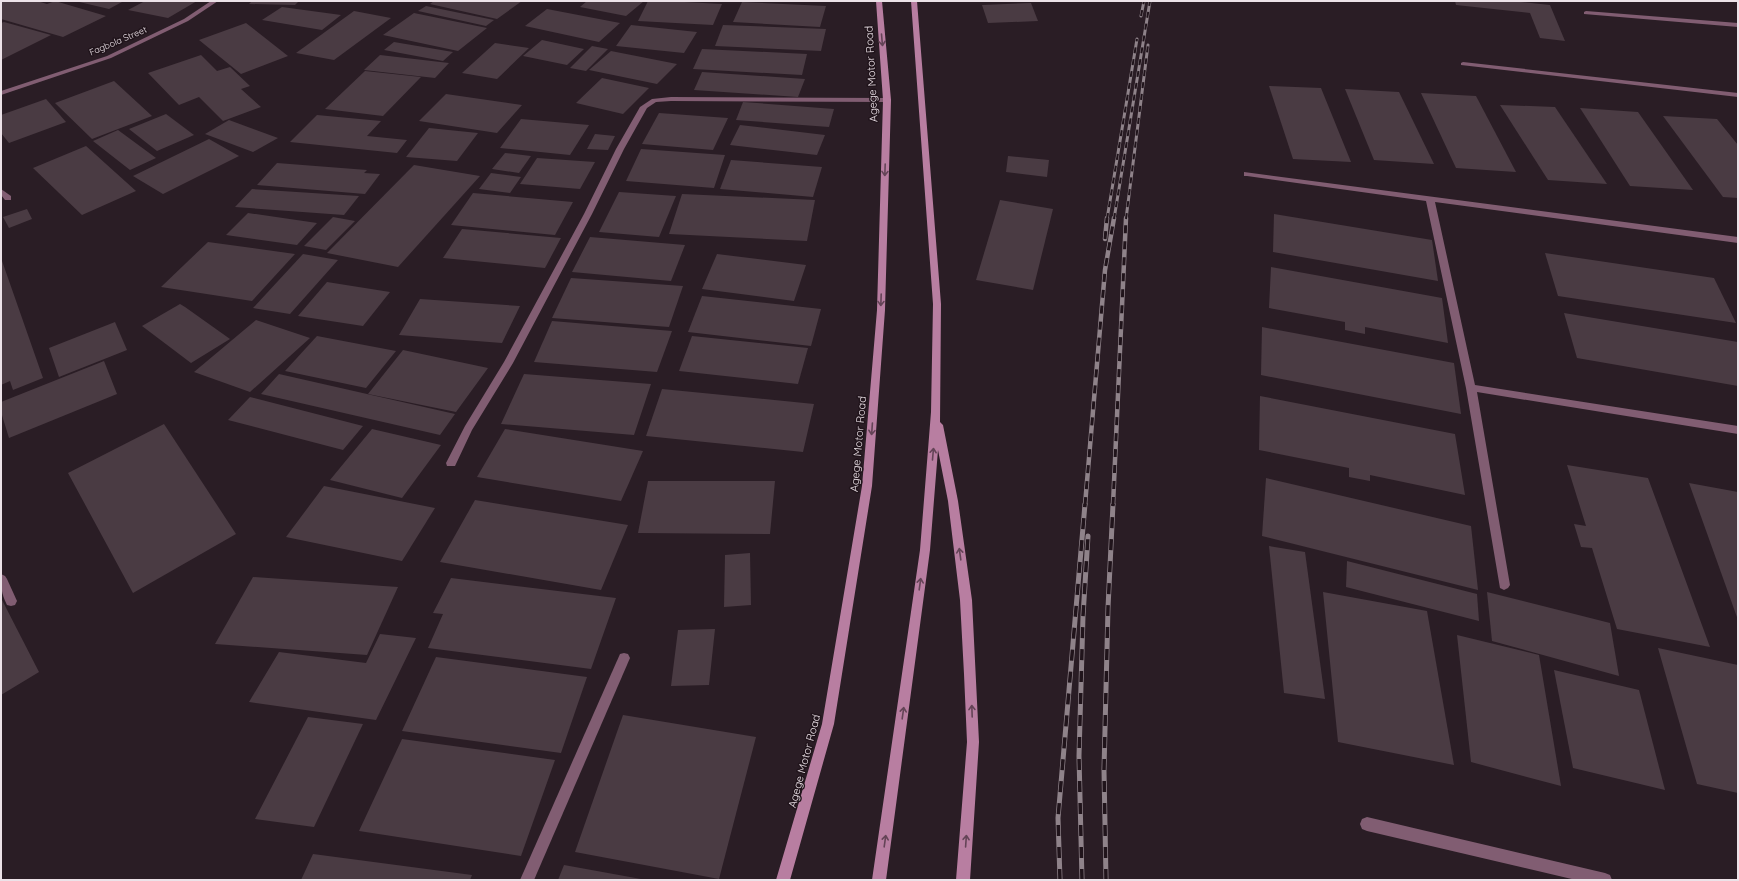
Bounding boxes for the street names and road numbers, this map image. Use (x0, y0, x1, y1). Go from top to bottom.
street label: Fagbola Street (87, 23, 148, 58)
street label: Agege Motor Road (861, 26, 881, 122)
street label: Agege Motor Road (847, 395, 869, 493)
street label: Agege Motor Road (785, 713, 823, 809)

